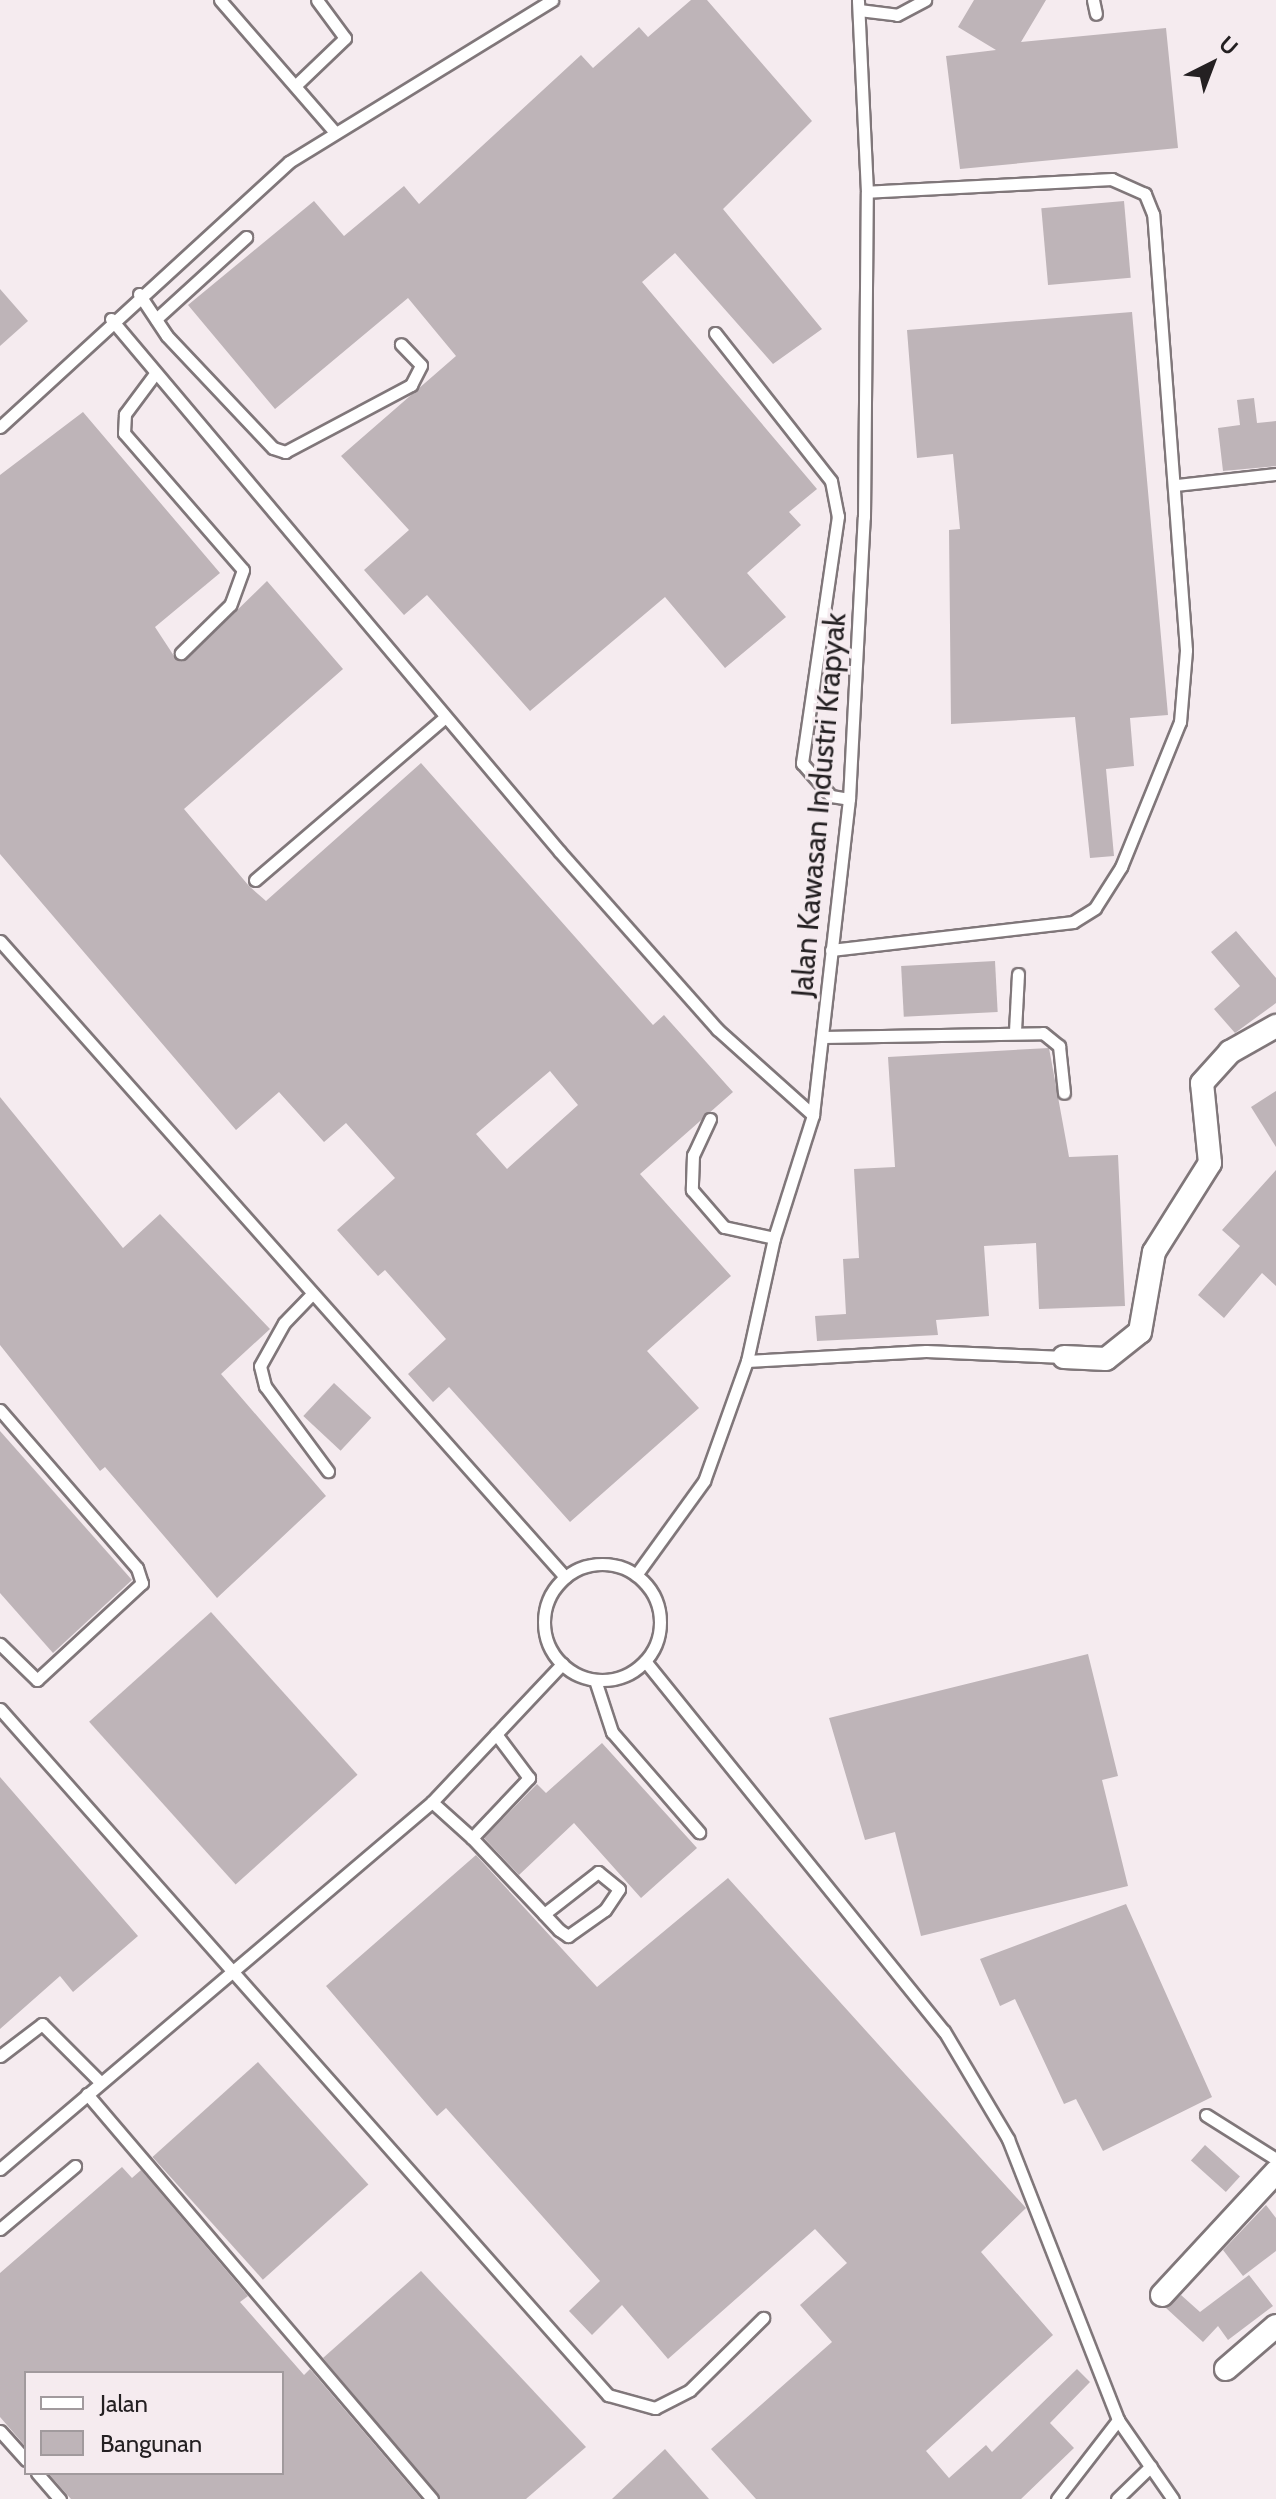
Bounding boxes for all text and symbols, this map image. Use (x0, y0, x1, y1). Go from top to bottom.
north arrow (1172, 24, 1252, 104)
text: U (1213, 30, 1243, 61)
street label: Jalan Kawasan Industri Krapyak (784, 611, 854, 999)
legend (24, 2371, 284, 2475)
text: Jalan (100, 2389, 148, 2418)
text: Bangunan (100, 2429, 202, 2458)

